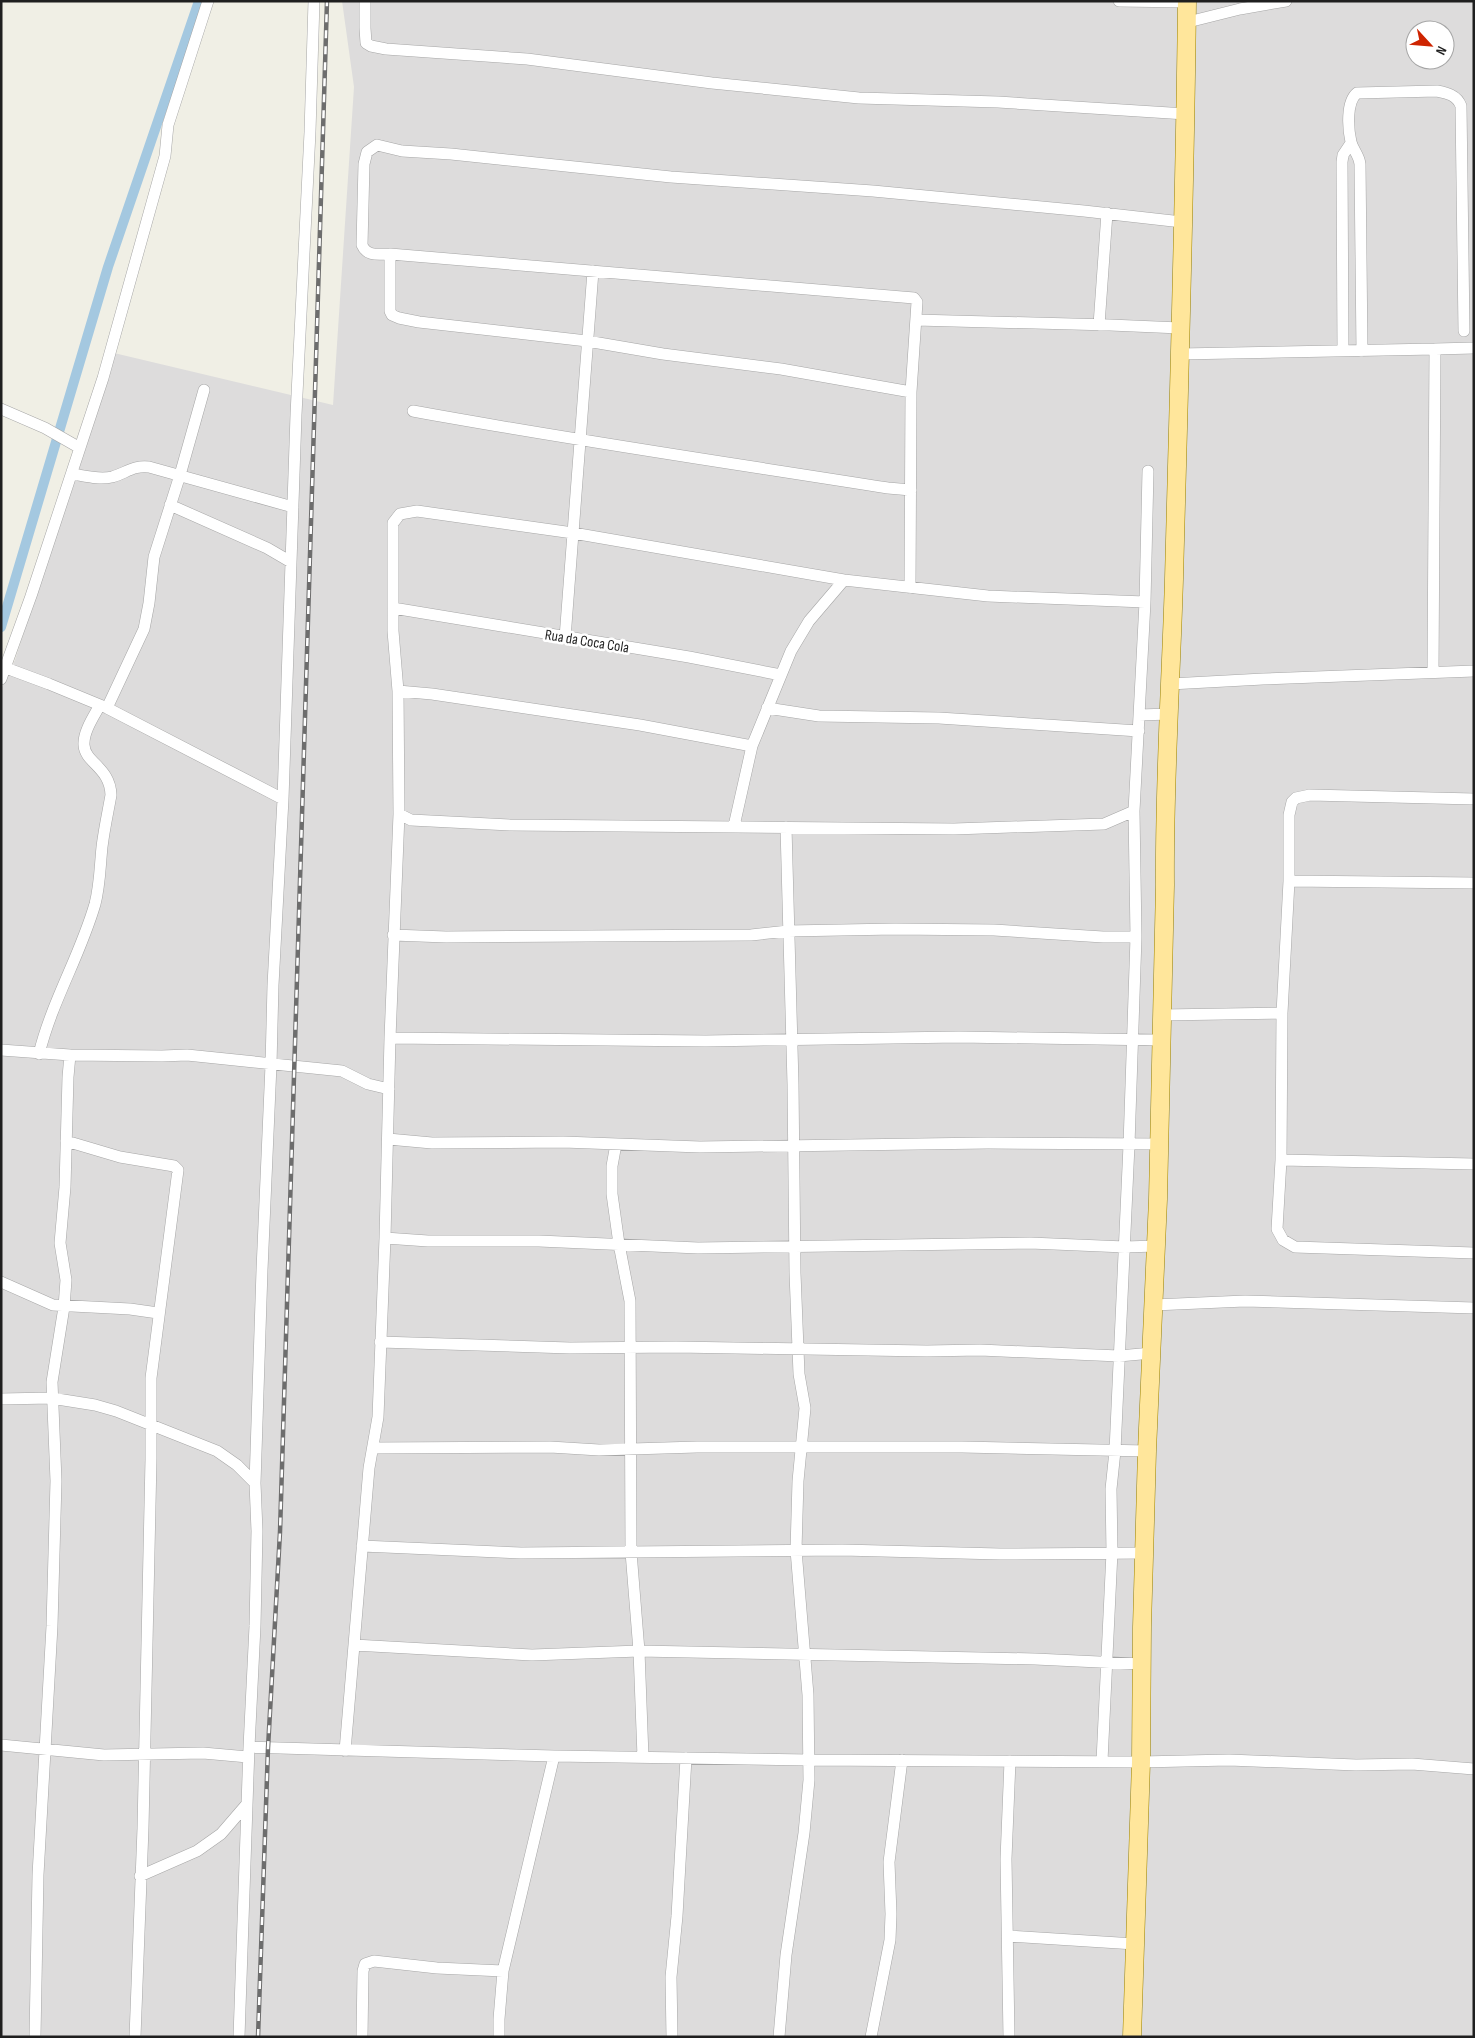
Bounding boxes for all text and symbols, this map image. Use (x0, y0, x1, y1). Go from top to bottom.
north arrow (1405, 20, 1455, 70)
text: N (1432, 43, 1451, 58)
street label: Rua da Coca Cola (543, 625, 631, 658)

